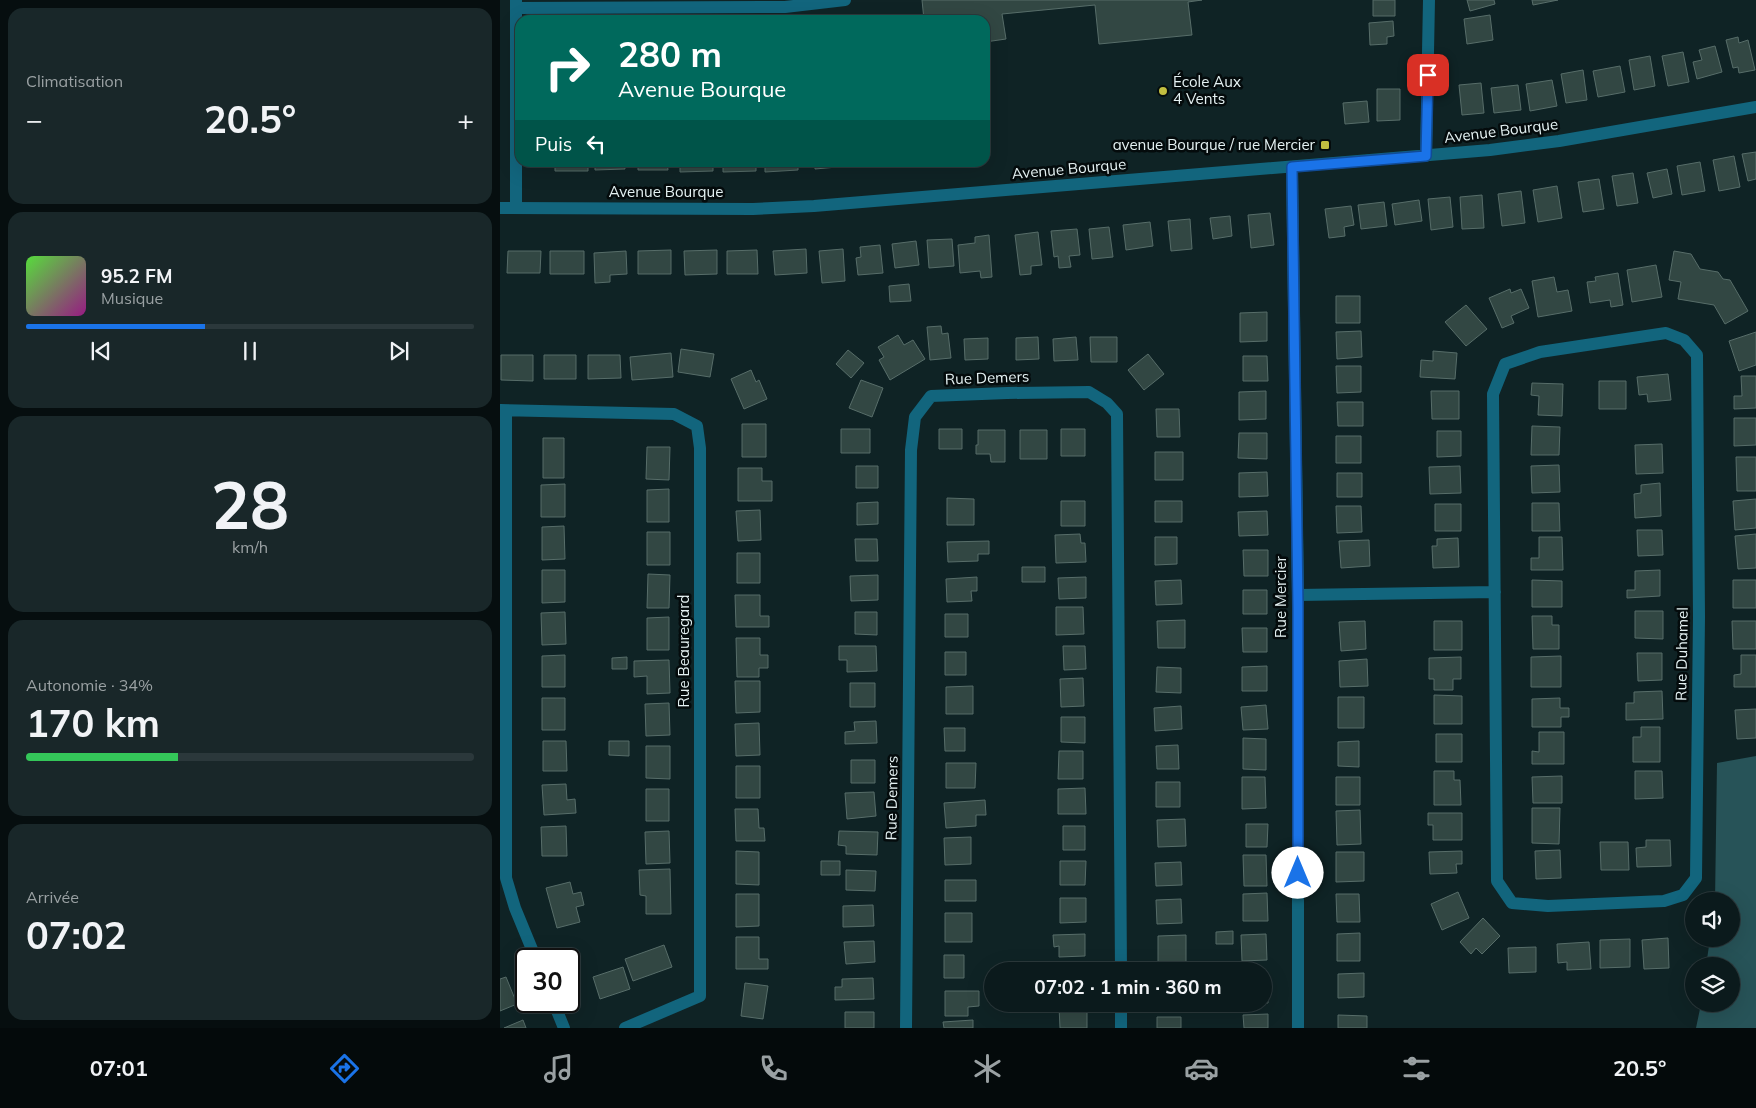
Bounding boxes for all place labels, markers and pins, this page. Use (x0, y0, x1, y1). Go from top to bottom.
pin (1407, 54, 1449, 96)
place label: École Aux 4 Vents (1173, 72, 1241, 108)
marker: École Aux 4 Vents (1157, 85, 1169, 97)
place label: avenue Bourque / rue Mercier (1113, 135, 1316, 154)
marker: avenue Bourque / rue Mercier (1319, 139, 1331, 151)

